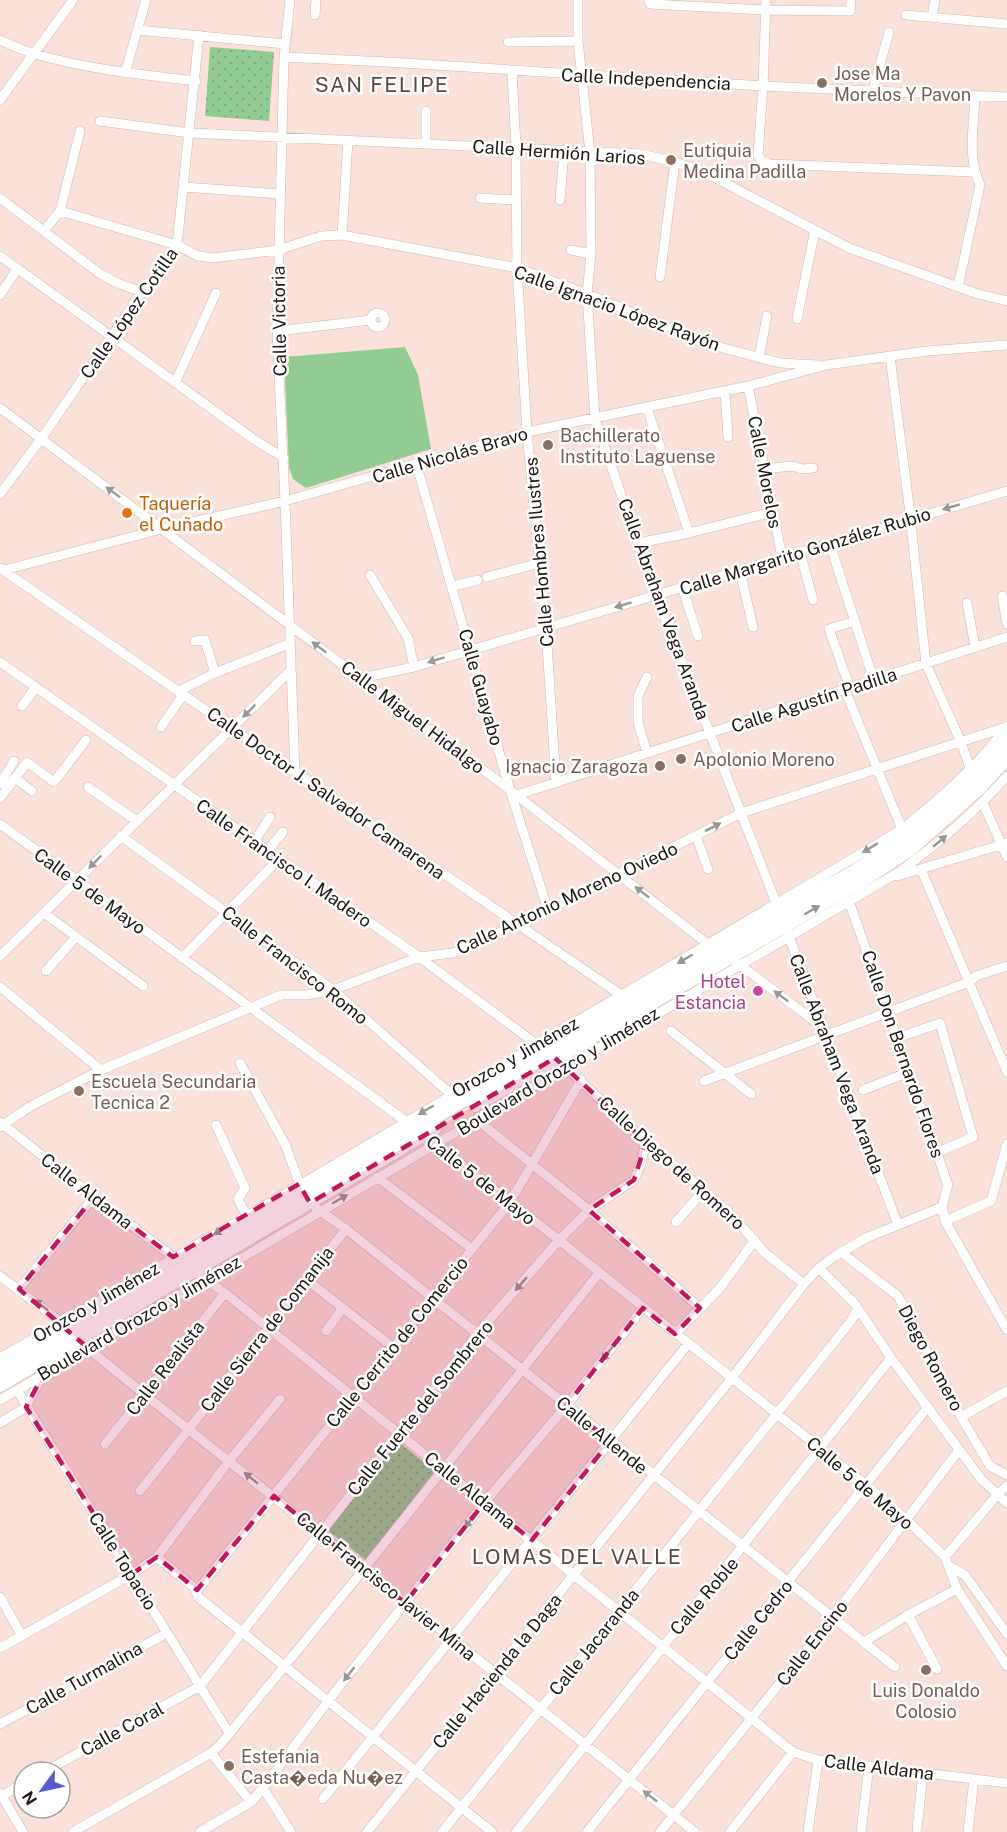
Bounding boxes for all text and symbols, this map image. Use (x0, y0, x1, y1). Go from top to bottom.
place label: Jose Ma Morelos Y Pavon (834, 63, 971, 105)
street label: Calle Independencia (561, 64, 731, 94)
district label: SAN FELIPE (315, 72, 449, 97)
marker: Jose Ma Morelos Y Pavon (815, 76, 829, 90)
street label: Calle Hermión Larios (472, 135, 646, 169)
place label: Eutiquia Medina Padilla (683, 140, 806, 182)
marker: Eutiquia Medina Padilla (664, 153, 678, 167)
street label: Calle López Cotilla (76, 243, 182, 383)
street label: Calle Ignacio López Rayón (511, 261, 723, 355)
street label: Calle Victoria (268, 265, 290, 377)
street label: Calle Morelos (744, 414, 786, 530)
street label: Calle Nicolás Bravo (370, 423, 530, 487)
place label: Bachillerato Instituto Laguense (560, 425, 716, 467)
marker: Bachillerato Instituto Laguense (541, 438, 555, 452)
street label: Calle Hombres Ilustres (520, 456, 558, 648)
one-way arrow (105, 487, 120, 499)
place label: Taquería el Cuñado (139, 493, 223, 535)
street label: Calle Abraham Vega Aranda (614, 495, 714, 723)
street label: Calle Margarito González Rubio (677, 503, 933, 599)
one-way arrow (942, 503, 960, 512)
marker: Taquería el Cuñado (120, 506, 134, 520)
one-way arrow (614, 601, 632, 610)
street label: Calle Guayabo (454, 626, 508, 748)
one-way arrow (312, 641, 327, 653)
street label: Calle Miguel Hidalgo (337, 656, 489, 778)
one-way arrow (427, 656, 445, 665)
street label: Calle Agustín Padilla (728, 663, 900, 737)
street label: Calle Doctor J. Salvador Camarena (203, 702, 449, 884)
one-way arrow (243, 703, 257, 717)
place label: Apolonio Moreno (693, 749, 835, 770)
marker: Apolonio Moreno (674, 752, 688, 766)
place label: Ignacio Zaragoza (505, 756, 648, 777)
marker: Ignacio Zaragoza (653, 759, 667, 773)
street label: Calle Francisco I. Madero (192, 794, 376, 932)
one-way arrow (705, 822, 722, 832)
one-way arrow (932, 835, 948, 848)
street label: Calle Antonio Moreno Oviedo (453, 837, 681, 959)
street label: Calle 5 de Mayo (30, 843, 150, 939)
one-way arrow (862, 843, 878, 854)
one-way arrow (89, 855, 103, 869)
one-way arrow (634, 886, 649, 898)
street label: Calle Francisco Romo (218, 901, 372, 1029)
one-way arrow (804, 904, 820, 915)
street label: Calle Don Bernardo Flores (858, 947, 948, 1161)
street label: Calle Abraham Vega Aranda (785, 951, 889, 1177)
one-way arrow (676, 954, 693, 964)
place label: Hotel Estancia (675, 971, 746, 1013)
marker: Hotel Estancia (751, 984, 765, 998)
one-way arrow (774, 990, 790, 1002)
street label: Boulevard Orozco y Jiménez (453, 1002, 663, 1140)
street label: Orozco y Jiménez (448, 1012, 582, 1102)
place label: Escuela Secundaria Tecnica 2 (91, 1071, 256, 1113)
marker: Escuela Secundaria Tecnica 2 (72, 1084, 86, 1098)
street label: Calle Diego de Romero (595, 1092, 749, 1234)
one-way arrow (417, 1105, 434, 1115)
street label: Calle 5 de Mayo (422, 1131, 540, 1229)
street label: Calle Aldama (37, 1149, 137, 1233)
one-way arrow (331, 1194, 348, 1204)
one-way arrow (213, 1225, 230, 1235)
street label: Calle Sierra de Comanija (196, 1242, 338, 1416)
street label: Boulevard Orozco y Jiménez (33, 1251, 245, 1385)
street label: Calle Cerrito de Comercio (322, 1252, 472, 1432)
street label: Orozco y Jiménez (29, 1257, 163, 1347)
one-way arrow (514, 1277, 528, 1292)
one-way arrow (33, 1300, 48, 1312)
street label: Diego Romero (894, 1301, 968, 1415)
street label: Calle Realista (122, 1316, 208, 1420)
street label: Calle Fuerte del Sombrero (343, 1316, 497, 1500)
one-way arrow (600, 1346, 613, 1362)
street label: Calle Allende (552, 1392, 652, 1478)
street label: Calle 5 de Mayo (802, 1432, 918, 1534)
street label: Calle Aldama (420, 1447, 520, 1533)
one-way arrow (243, 1472, 258, 1485)
street label: Calle Francisco Javier Mina (292, 1507, 480, 1665)
street label: Calle Topacio (85, 1508, 161, 1614)
one-way arrow (464, 1514, 476, 1529)
district label: LOMAS DEL VALLE (472, 1544, 682, 1569)
street label: Calle Roble (665, 1553, 743, 1639)
street label: Calle Cedro (719, 1576, 797, 1664)
street label: Calle Jacaranda (545, 1584, 643, 1700)
street label: Calle Hacienda la Daga (428, 1589, 566, 1753)
street label: Calle Encino (772, 1596, 852, 1690)
street label: Calle Turmalina (22, 1637, 146, 1719)
marker: Luis Donaldo Colosio (919, 1663, 933, 1677)
one-way arrow (343, 1667, 355, 1682)
place label: Luis Donaldo Colosio (872, 1680, 980, 1722)
street label: Calle Coral (77, 1698, 167, 1760)
place label: Estefania Casta�eda Nu�ez (241, 1746, 403, 1788)
street label: Calle Aldama (823, 1750, 935, 1784)
marker: Estefania Casta�eda Nu�ez (222, 1759, 236, 1773)
north arrow (12, 1760, 72, 1820)
text: N (18, 1787, 41, 1808)
one-way arrow (642, 1790, 657, 1802)

